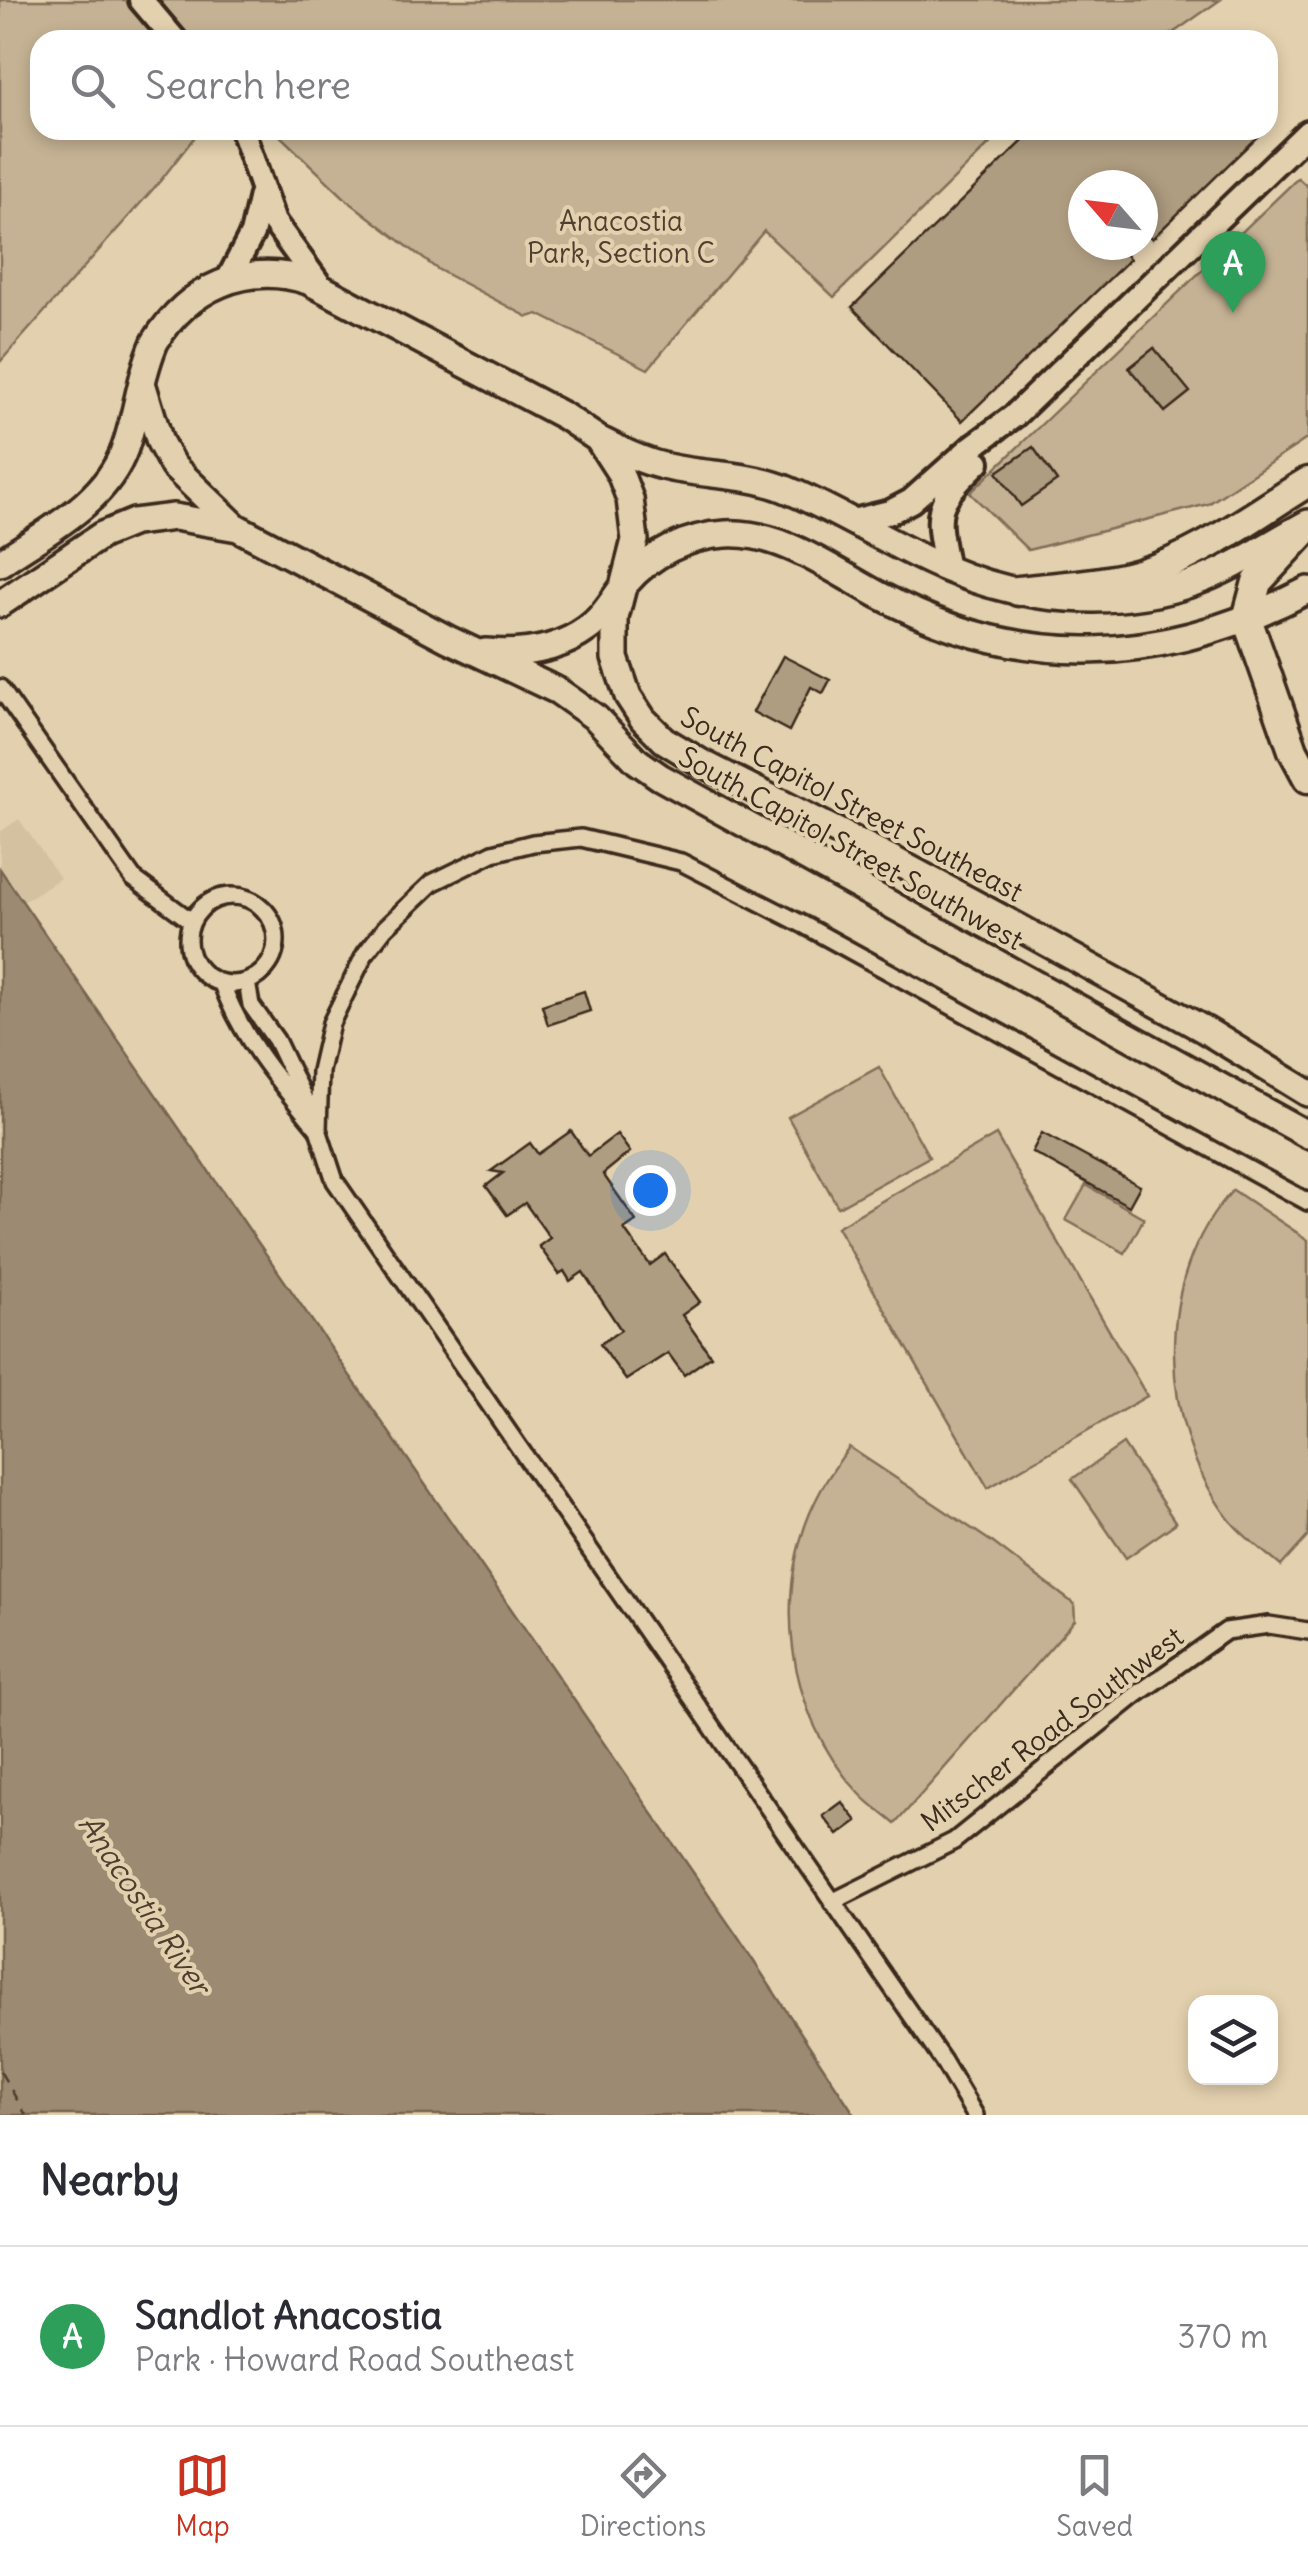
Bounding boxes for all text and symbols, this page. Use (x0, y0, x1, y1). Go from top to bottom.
search box (30, 30, 1278, 140)
icon: search (65, 58, 120, 113)
text: Search here (145, 62, 351, 109)
north arrow (1068, 170, 1158, 260)
park label: Anacostia Park, Section C (527, 203, 715, 271)
pin: A (1200, 230, 1266, 313)
street label: South Capitol Street Southeast (675, 698, 1029, 910)
street label: South Capitol Street Southwest (673, 738, 1029, 958)
your location (625, 1165, 676, 1216)
street label: Mitscher Road Southwest (914, 1619, 1190, 1839)
water label: Anacostia River (71, 1807, 221, 2004)
map controls (1188, 1995, 1278, 2085)
button: layers (1188, 1995, 1278, 2085)
text: Nearby (40, 2154, 179, 2206)
text: Sandlot Anacostia (135, 2292, 442, 2339)
text: A (62, 2316, 83, 2357)
text: 370 m (1177, 2316, 1268, 2357)
text: Park · Howard Road Southeast (135, 2339, 574, 2380)
tab: Map (175, 2448, 230, 2544)
tab: Directions (580, 2448, 706, 2544)
tab: Saved (1056, 2448, 1133, 2544)

